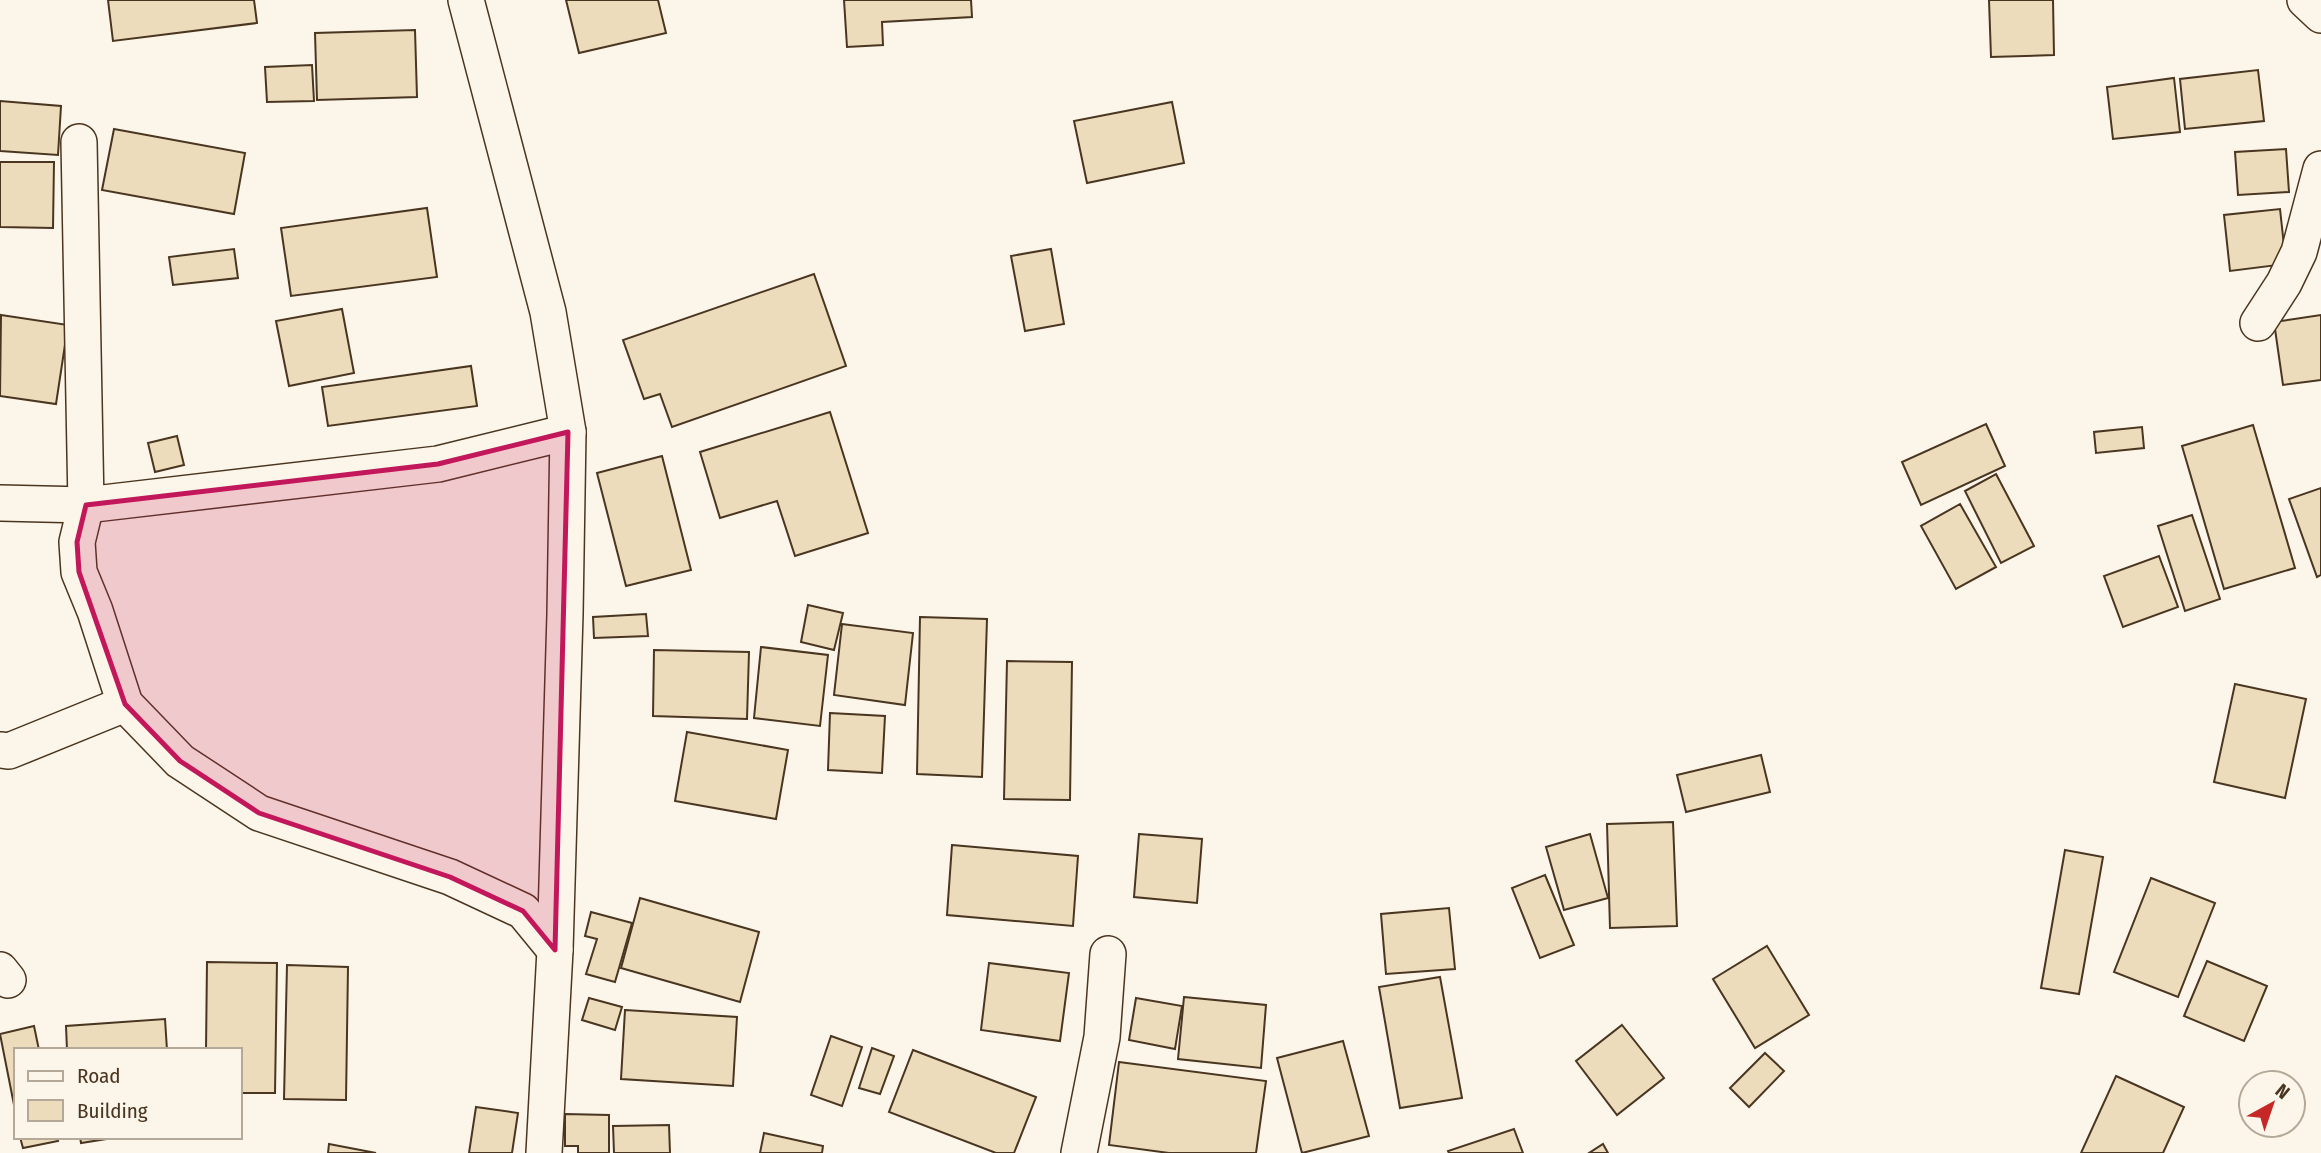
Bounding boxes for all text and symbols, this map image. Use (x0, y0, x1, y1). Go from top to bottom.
legend (14, 1048, 242, 1139)
text: Road (77, 1063, 121, 1089)
north arrow (2237, 1069, 2307, 1139)
text: N (2271, 1079, 2294, 1104)
text: Building (77, 1098, 148, 1124)

